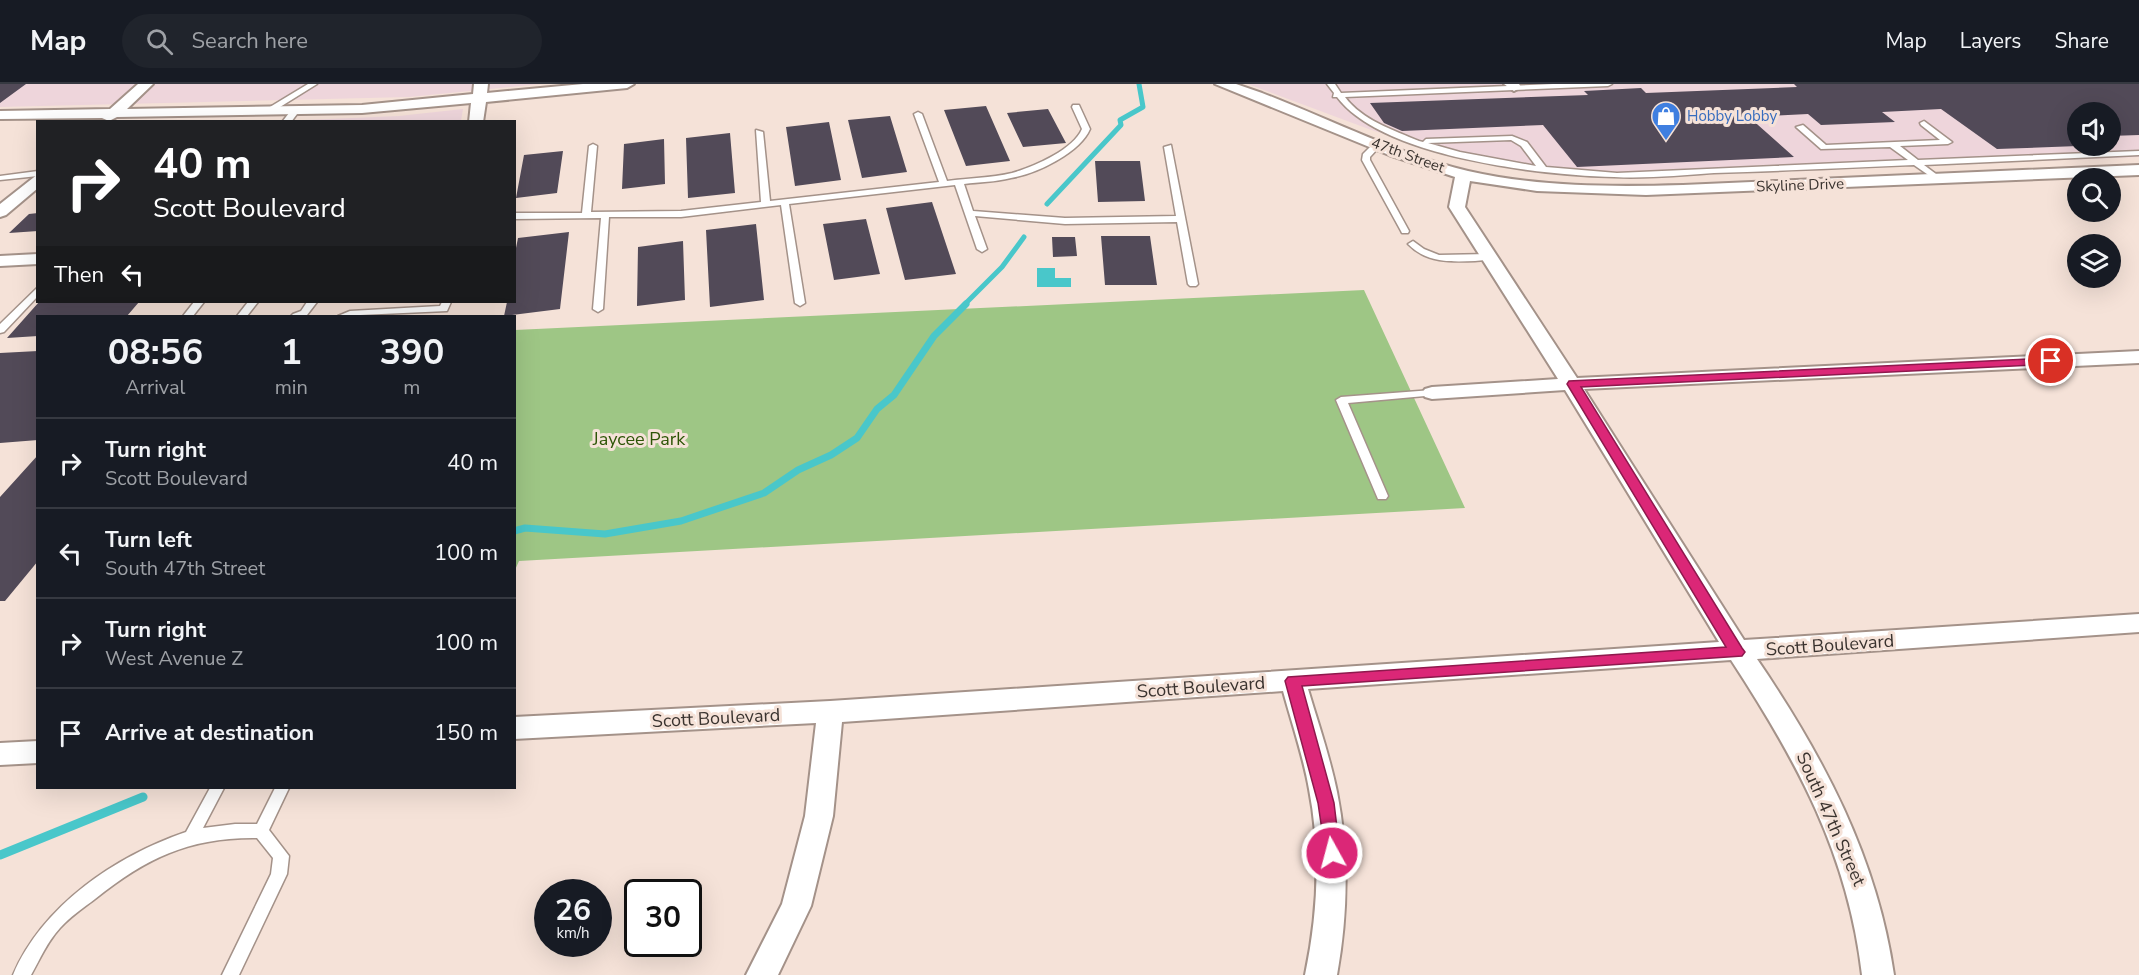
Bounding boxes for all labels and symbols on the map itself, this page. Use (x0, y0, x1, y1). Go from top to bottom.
shop icon: Hobby Lobby (1650, 100, 1682, 142)
place label: Hobby Lobby (1687, 106, 1777, 126)
street label: 47th Street (1369, 133, 1448, 178)
street label: Skyline Drive (1756, 173, 1844, 197)
pin (2025, 335, 2076, 386)
park label: Jaycee Park (592, 427, 686, 451)
street label: Scott Boulevard (1765, 629, 1895, 661)
street label: Scott Boulevard (1136, 671, 1266, 703)
street label: Scott Boulevard (651, 703, 781, 733)
street label: South 47th Street (1791, 748, 1872, 890)
position arrow (1300, 821, 1364, 885)
speed limit sign: 30 (624, 879, 702, 957)

